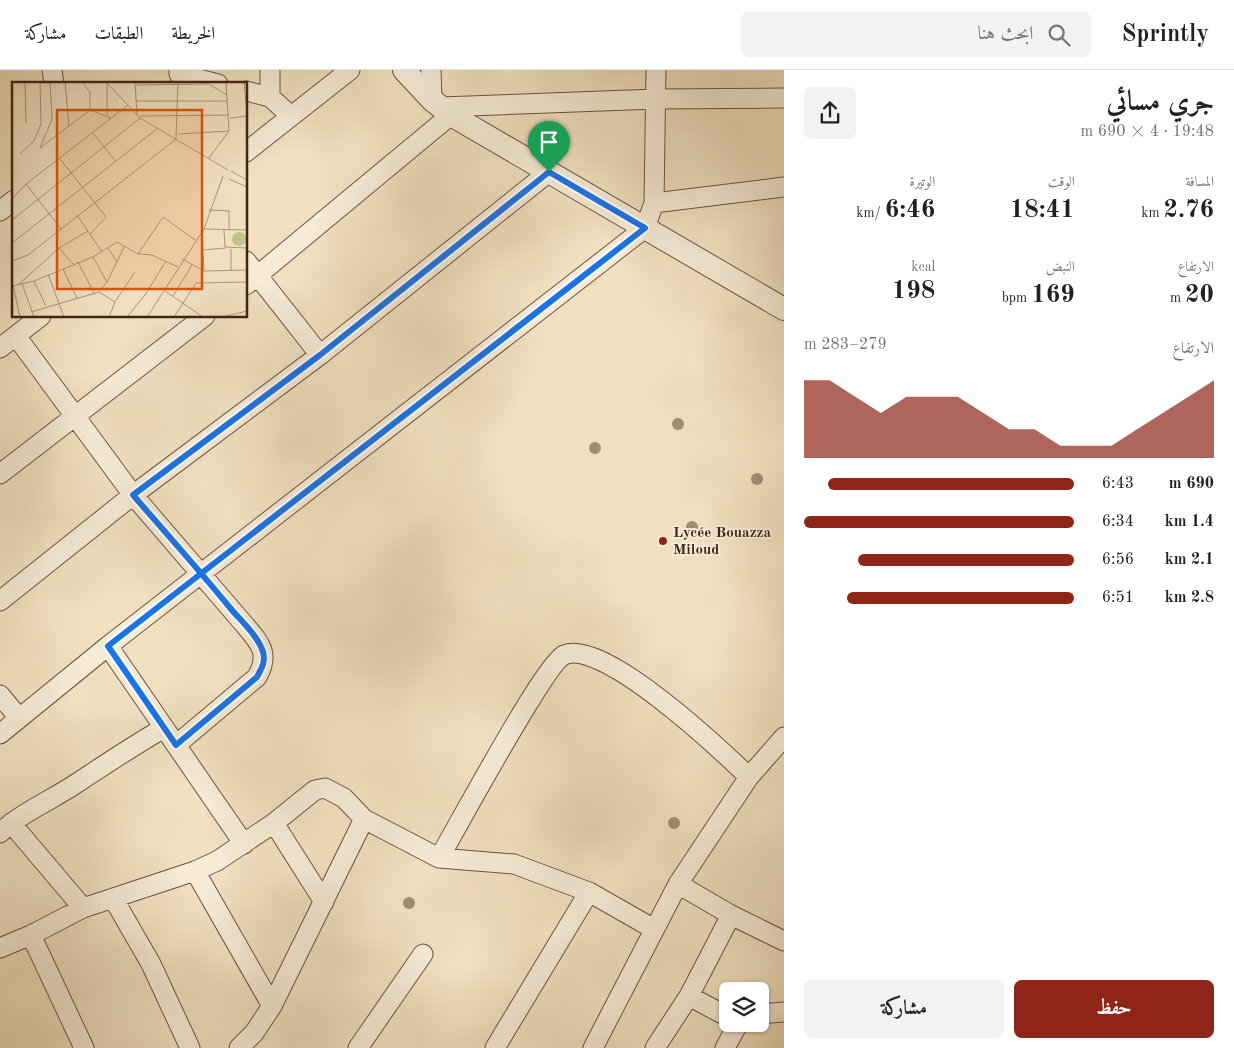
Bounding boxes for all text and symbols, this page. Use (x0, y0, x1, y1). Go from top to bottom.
search box (741, 12, 1091, 57)
icon: search (1045, 21, 1073, 49)
text: Sprintly (1121, 23, 1209, 47)
text: مشاركة (25, 25, 66, 43)
text: الطبقات (94, 25, 143, 43)
text: الخريطة (171, 25, 215, 43)
text: ابحث هنا (977, 25, 1033, 44)
inset map (12, 82, 248, 318)
button: share (804, 87, 856, 139)
text: جري مسائي (1106, 89, 1214, 117)
pin (528, 121, 570, 172)
text: 19:48 · 4 × 690 m (1081, 124, 1214, 140)
icon: arrive (535, 128, 563, 156)
text: الوتيرة (910, 175, 935, 189)
text: الوقت (1048, 175, 1075, 189)
text: المسافة (1185, 175, 1214, 189)
text: 6:46 (885, 198, 935, 223)
text: 18:41 (1010, 198, 1075, 223)
text: 2.76 (1163, 198, 1214, 223)
text: /km (856, 206, 885, 220)
text: km (1141, 206, 1163, 220)
text: kcal (911, 260, 935, 274)
text: النبض (1046, 260, 1075, 274)
text: الارتفاع (1178, 260, 1214, 274)
text: 198 (892, 279, 935, 304)
text: 169 (1031, 283, 1075, 308)
text: 20 (1185, 283, 1214, 308)
text: bpm (1002, 291, 1031, 305)
text: m (1170, 291, 1185, 305)
text: 279–283 m (804, 337, 887, 353)
text: الارتفاع (1172, 341, 1214, 357)
text: 6:43 (1102, 476, 1134, 492)
text: 690 m (1169, 476, 1214, 492)
text: 6:34 (1102, 514, 1134, 530)
text: 1.4 km (1165, 514, 1214, 530)
place label: Lycée Bouazza Miloud (673, 526, 771, 558)
marker: Lycée Bouazza Miloud (657, 535, 669, 547)
text: 6:56 (1102, 552, 1134, 568)
text: 2.1 km (1165, 552, 1214, 568)
text: 6:51 (1102, 590, 1134, 606)
text: 2.8 km (1165, 590, 1214, 606)
button: مشاركة (804, 980, 1004, 1038)
button: حفظ (1014, 980, 1214, 1038)
map controls (719, 982, 769, 1032)
button: layers (719, 982, 769, 1032)

